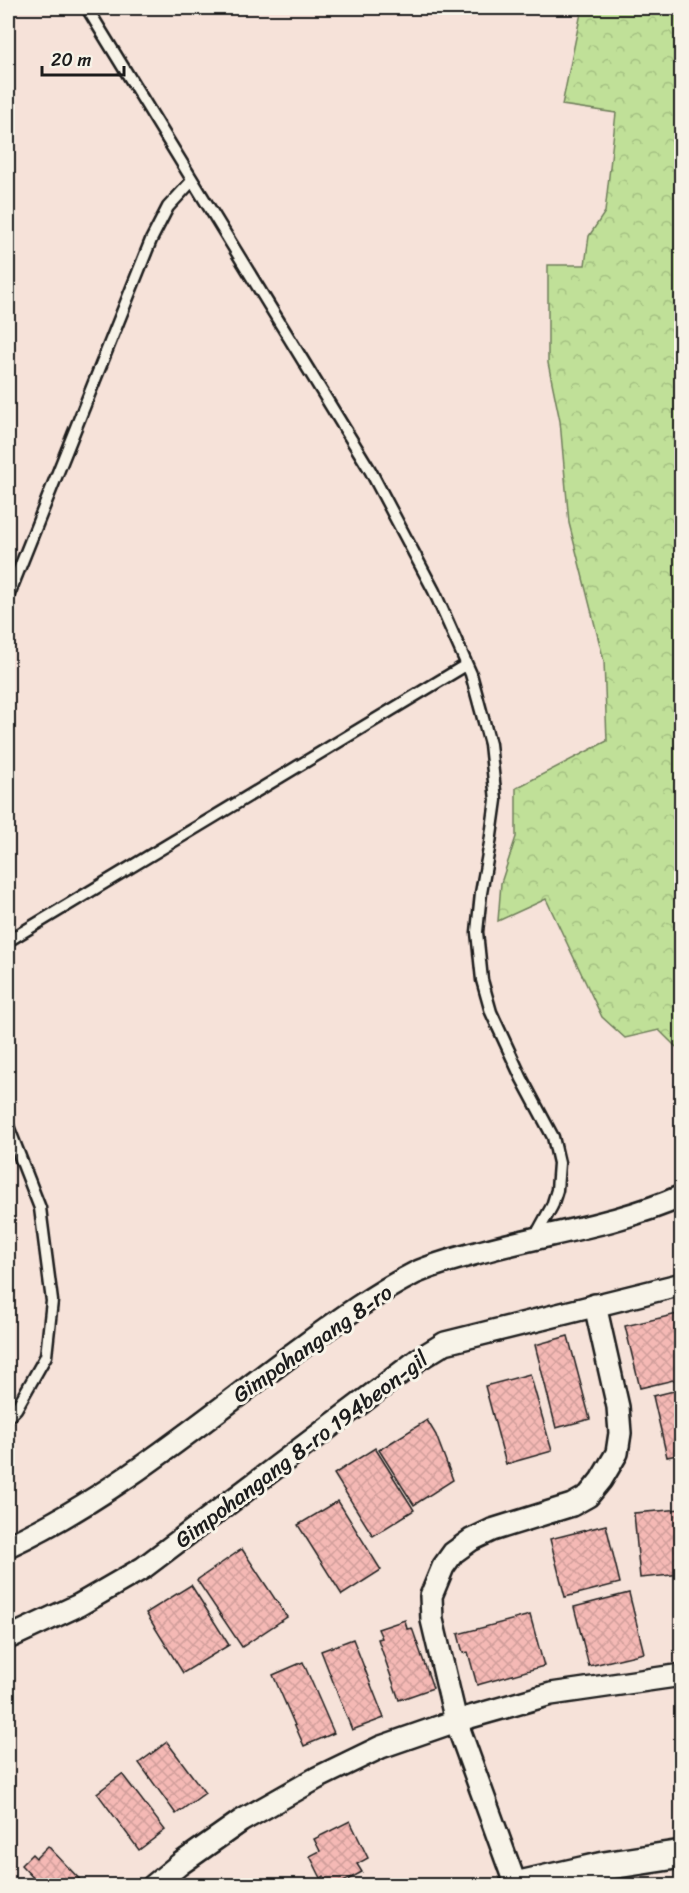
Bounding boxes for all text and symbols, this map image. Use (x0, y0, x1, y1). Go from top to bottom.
scale bar (42, 39, 124, 77)
text: 20 m (51, 44, 91, 76)
street label: Gimpohangang 8-ro (224, 1273, 401, 1413)
street label: Gimpohangang 8-ro 194beon-gil (166, 1340, 438, 1558)

